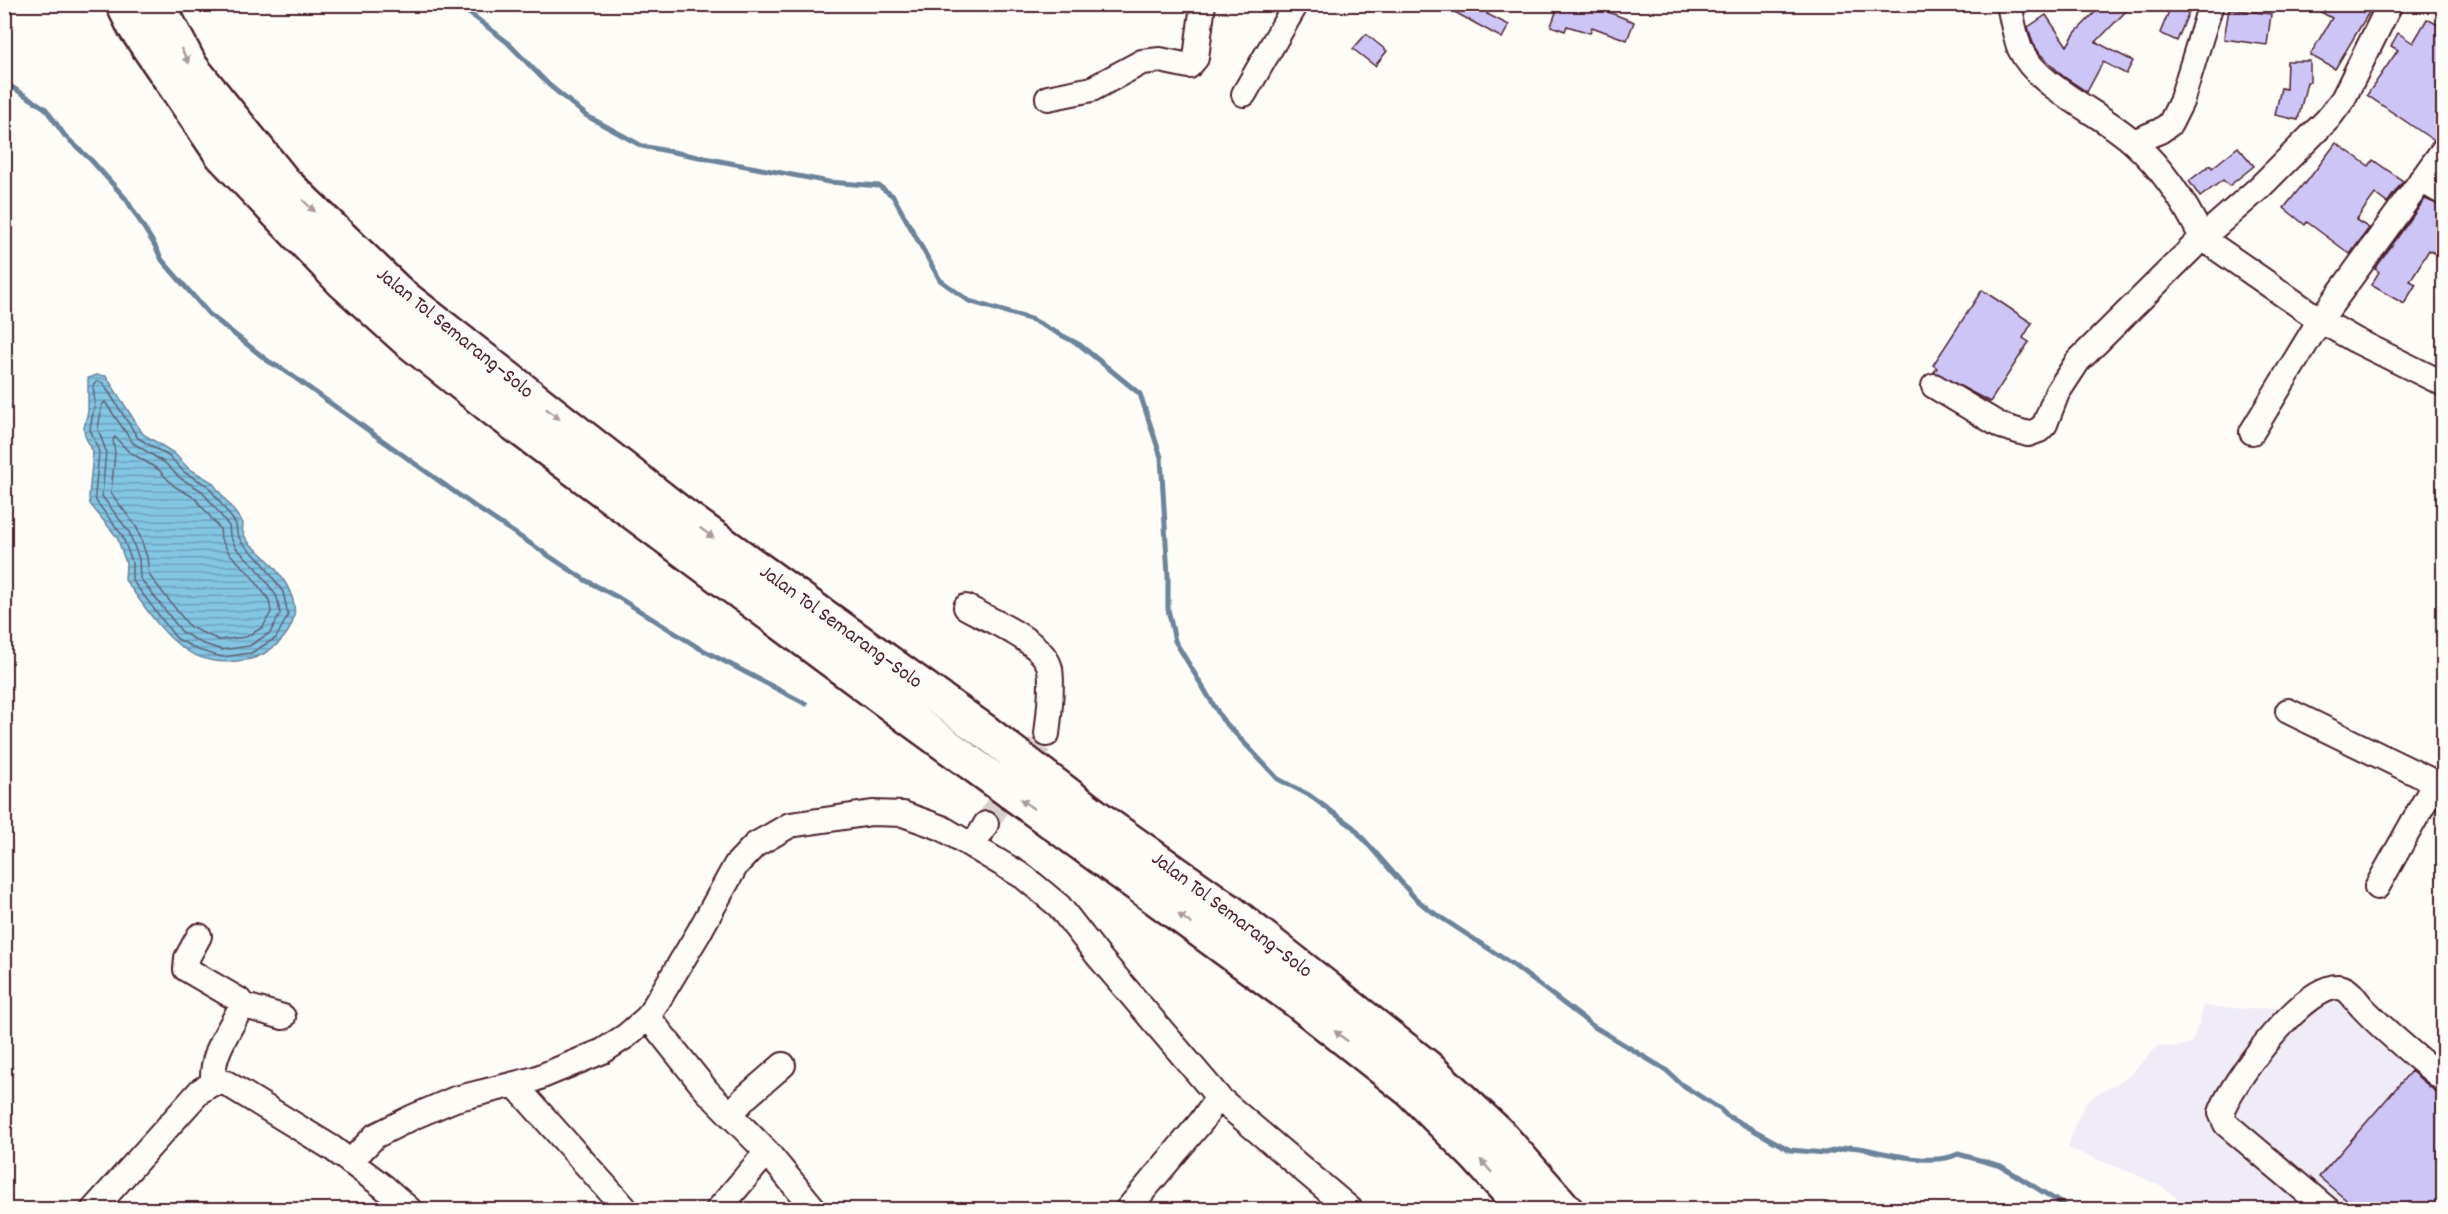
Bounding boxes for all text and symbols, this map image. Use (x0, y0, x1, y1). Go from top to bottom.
one-way arrow (180, 48, 190, 65)
one-way arrow (301, 199, 315, 213)
street label: Jalan Tol Semarang–Solo (369, 261, 539, 407)
one-way arrow (545, 408, 561, 421)
one-way arrow (699, 527, 715, 539)
street label: Jalan Tol Semarang–Solo (752, 558, 928, 698)
one-way arrow (1020, 798, 1036, 810)
street label: Jalan Tol Semarang–Solo (1144, 845, 1318, 987)
one-way arrow (1177, 913, 1193, 925)
one-way arrow (1333, 1029, 1349, 1042)
one-way arrow (1480, 1159, 1493, 1174)

